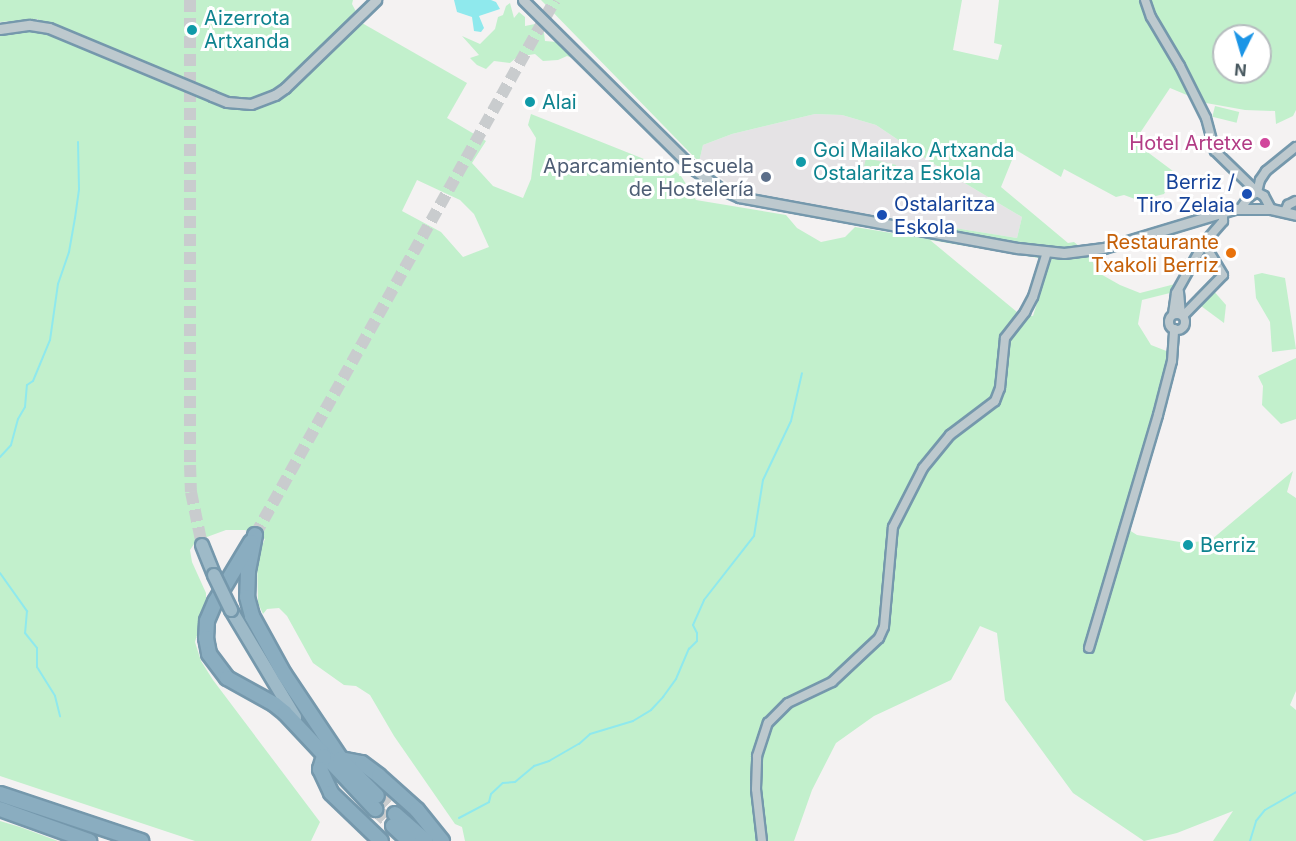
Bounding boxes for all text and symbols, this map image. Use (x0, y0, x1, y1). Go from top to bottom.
place label: Aizerrota Artxanda (204, 6, 290, 53)
marker: Aizerrota Artxanda (185, 23, 199, 37)
north arrow (1212, 24, 1272, 84)
text: N (1234, 59, 1248, 80)
place label: Alai (542, 90, 577, 114)
marker: Alai (523, 95, 537, 109)
place label: Hotel Artetxe (1129, 131, 1253, 155)
marker: Hotel Artetxe (1258, 136, 1272, 150)
place label: Goi Mailako Artxanda Ostalaritza Eskola (813, 138, 1014, 185)
place label: Aparcamiento Escuela de Hostelería (543, 154, 754, 201)
marker: Goi Mailako Artxanda Ostalaritza Eskola (794, 155, 808, 169)
marker: Aparcamiento Escuela de Hostelería (759, 170, 773, 184)
place label: Berriz / Tiro Zelaia (1136, 170, 1235, 217)
marker: Berriz / Tiro Zelaia (1240, 187, 1254, 201)
place label: Ostalaritza Eskola (894, 192, 995, 239)
marker: Ostalaritza Eskola (875, 208, 889, 222)
place label: Restaurante Txakoli Berriz (1091, 230, 1219, 277)
marker: Restaurante Txakoli Berriz (1224, 246, 1238, 260)
place label: Berriz (1200, 533, 1256, 557)
marker: Berriz (1181, 538, 1195, 552)

